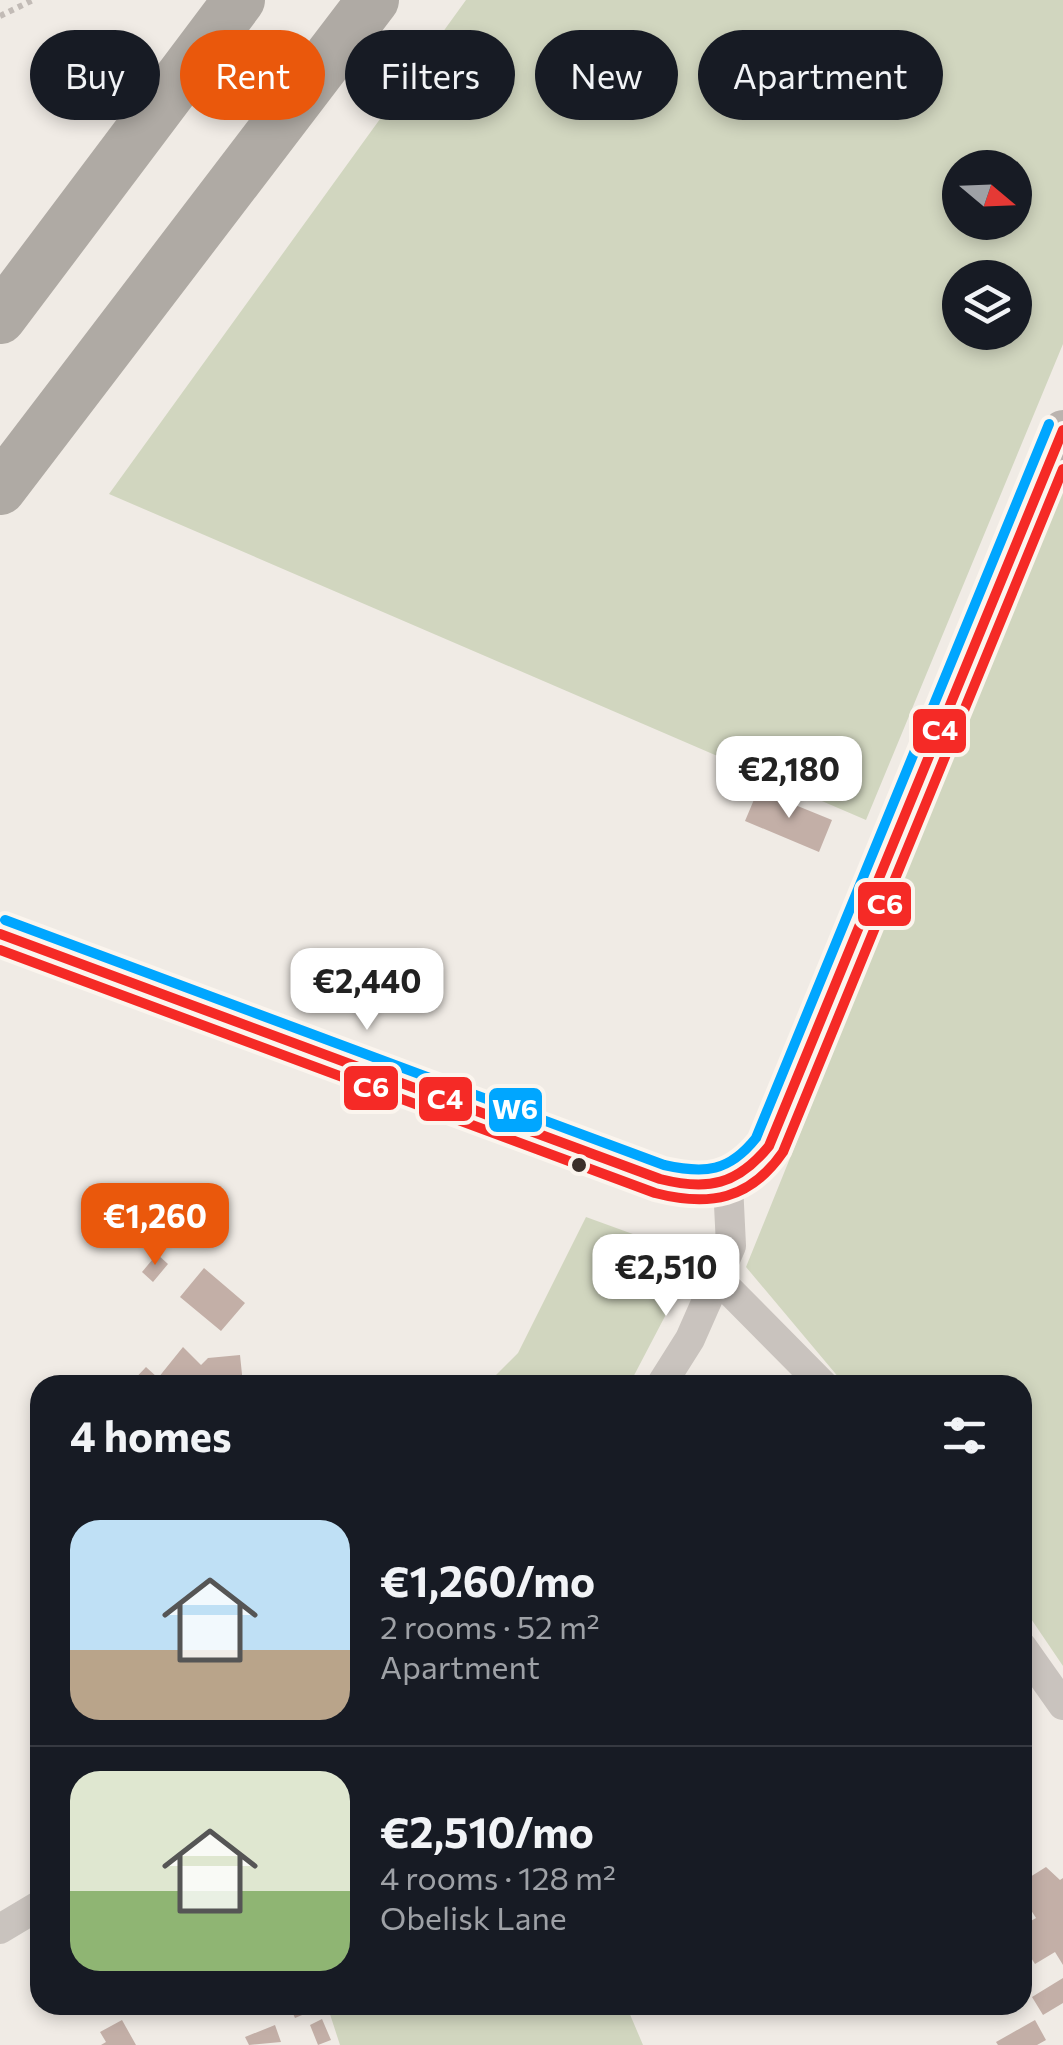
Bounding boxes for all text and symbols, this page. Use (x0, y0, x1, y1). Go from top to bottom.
chip: Buy (30, 30, 160, 120)
chip: Rent (180, 30, 325, 120)
chip: Filters (345, 30, 515, 120)
chip: New (535, 30, 678, 120)
chip: Apartment (698, 30, 943, 120)
north arrow (942, 150, 1032, 240)
map controls (942, 150, 1032, 350)
button: layers (942, 260, 1032, 350)
line badge: C4 (911, 707, 968, 755)
text: C4 (922, 712, 958, 746)
pin: €2,180 (708, 736, 870, 821)
text: €2,180 (738, 748, 840, 788)
line badge: C6 (856, 880, 913, 928)
text: C6 (867, 886, 903, 920)
pin: €2,440 (286, 948, 448, 1033)
text: €2,440 (312, 960, 422, 1000)
line badge: C6 (342, 1064, 400, 1112)
text: C6 (353, 1069, 389, 1103)
line badge: C4 (417, 1075, 474, 1123)
text: C4 (427, 1081, 463, 1115)
line badge: W6 (487, 1086, 544, 1134)
text: W6 (492, 1091, 538, 1125)
unlabelled marker (569, 1155, 589, 1175)
pin: €1,260 (74, 1183, 236, 1268)
text: €1,260 (103, 1195, 207, 1235)
pin: €2,510 (585, 1234, 747, 1319)
text: €2,510 (614, 1246, 718, 1286)
icon: filters (937, 1408, 992, 1463)
text: 4 homes (70, 1409, 232, 1461)
text: €1,260/mo (380, 1554, 595, 1606)
icon: home (150, 1560, 270, 1680)
text: 2 rooms · 52 m² (380, 1606, 600, 1646)
text: Apartment (380, 1646, 540, 1686)
text: €2,510/mo (380, 1805, 594, 1857)
icon: home (150, 1811, 270, 1931)
text: 4 rooms · 128 m² (380, 1857, 616, 1897)
text: Obelisk Lane (380, 1897, 567, 1937)

